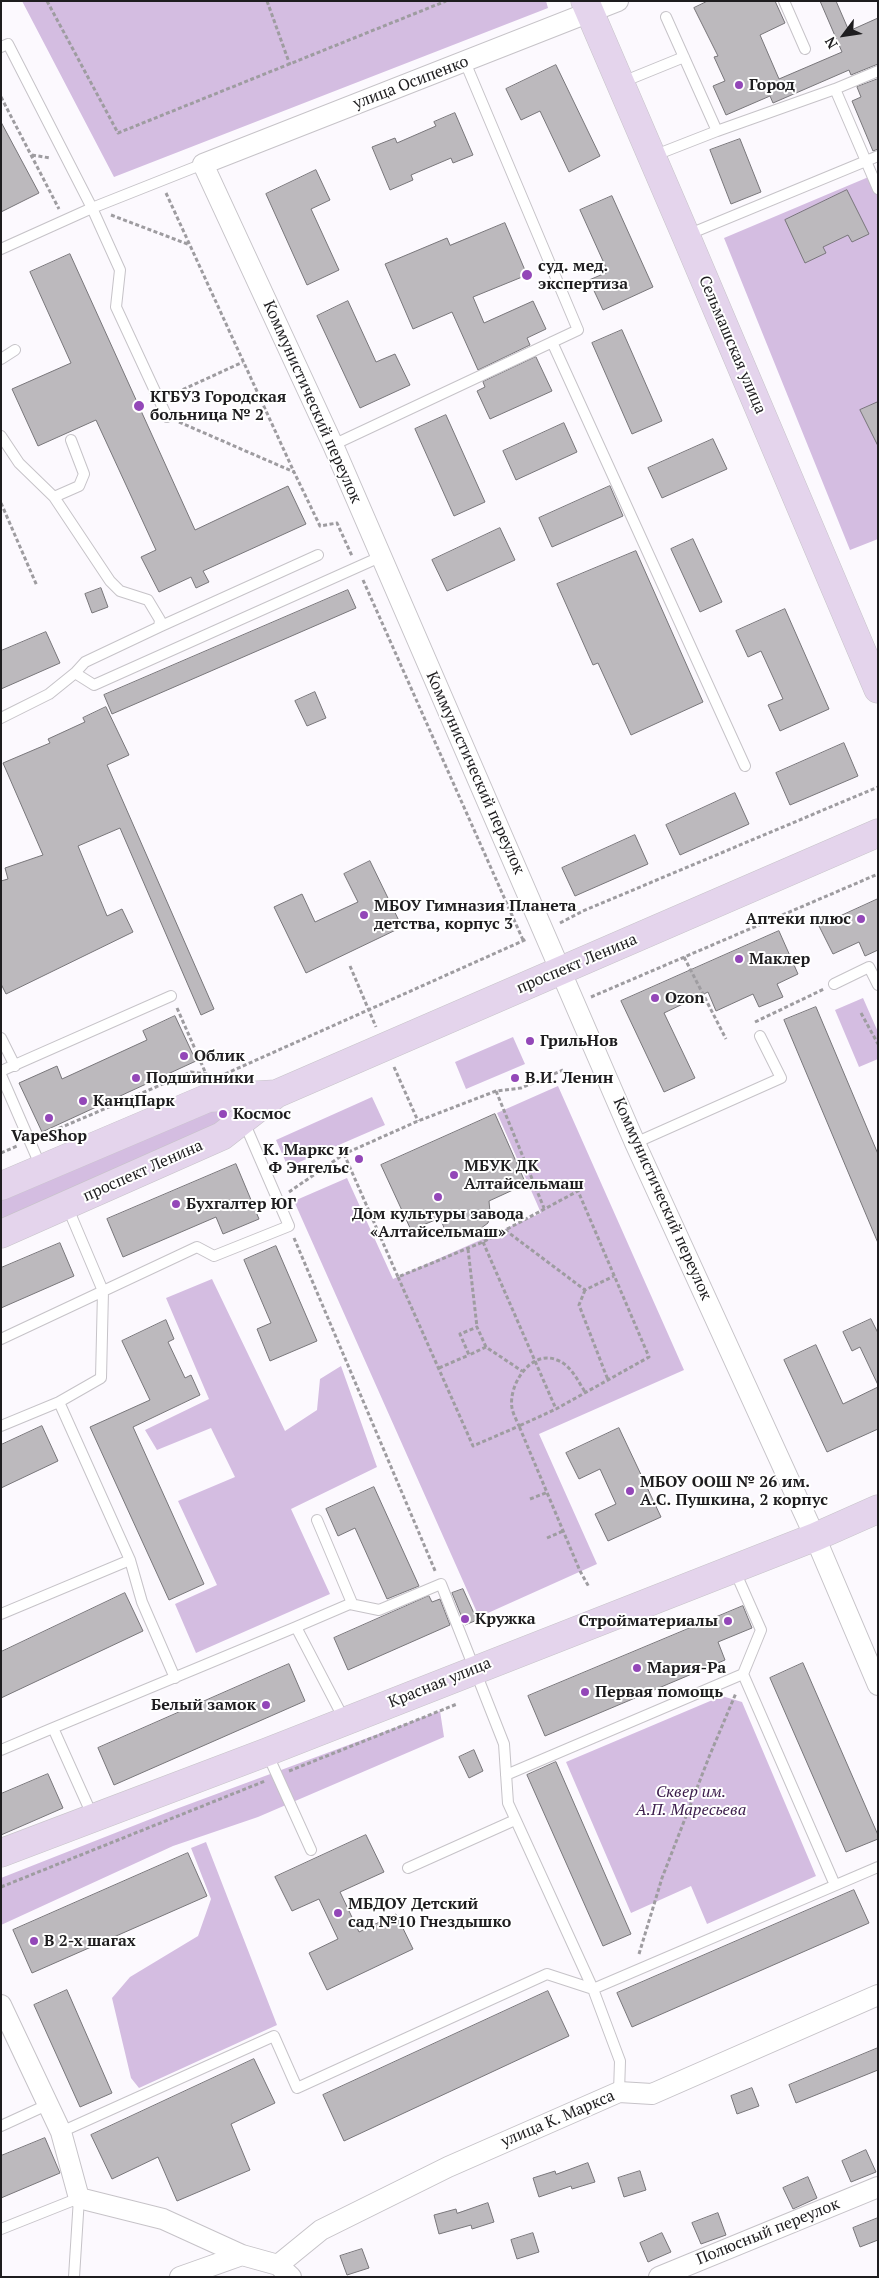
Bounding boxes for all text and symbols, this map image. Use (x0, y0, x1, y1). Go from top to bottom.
north arrow (819, 10, 869, 60)
text: N (820, 34, 842, 52)
street label: улица Осипенко (351, 52, 471, 114)
place label: Город (749, 75, 795, 95)
marker: Город (733, 79, 745, 91)
place label: суд. мед. экспертиза (538, 256, 628, 294)
marker: суд. мед. экспертиза (520, 268, 534, 282)
street label: Сельмашская улица (694, 273, 770, 417)
street label: Коммунистический переулок (259, 298, 365, 506)
place label: КГБУЗ Городская больница № 2 (150, 387, 286, 425)
marker: КГБУЗ Городская больница № 2 (132, 399, 146, 413)
street label: Коммунистический переулок (422, 669, 528, 877)
place label: МБОУ Гимназия Планета детства, корпус 3 (374, 896, 576, 934)
marker: МБОУ Гимназия Планета детства, корпус 3 (358, 909, 370, 921)
place label: Аптеки плюс (746, 909, 851, 929)
marker: Аптеки плюс (855, 913, 867, 925)
street label: проспект Ленина (514, 930, 640, 998)
place label: Маклер (749, 949, 810, 969)
marker: Маклер (733, 953, 745, 965)
place label: Ozon (665, 988, 705, 1008)
marker: Ozon (649, 992, 661, 1004)
place label: ГрильНов (540, 1031, 618, 1051)
marker: ГрильНов (524, 1035, 536, 1047)
place label: Облик (194, 1046, 245, 1066)
marker: Облик (178, 1050, 190, 1062)
place label: Подшипники (146, 1068, 254, 1088)
place label: В.И. Ленин (525, 1068, 613, 1088)
marker: Подшипники (130, 1072, 142, 1084)
marker: В.И. Ленин (509, 1072, 521, 1084)
place label: КанцПарк (93, 1091, 175, 1111)
marker: КанцПарк (77, 1095, 89, 1107)
street label: Коммунистический переулок (609, 1095, 715, 1303)
place label: Космос (233, 1104, 291, 1124)
marker: Космос (217, 1108, 229, 1120)
marker: VapeShop (43, 1112, 55, 1124)
place label: VapeShop (11, 1126, 87, 1146)
street label: проспект Ленина (80, 1136, 206, 1206)
place label: К. Маркс и Ф Энгельс (263, 1140, 349, 1178)
marker: К. Маркс и Ф Энгельс (353, 1153, 365, 1165)
place label: МБУК ДК Алтайсельмаш (464, 1156, 584, 1194)
marker: МБУК ДК Алтайсельмаш (448, 1169, 460, 1181)
marker: Дом культуры завода «Алтайсельмаш» (432, 1191, 444, 1203)
place label: Бухгалтер ЮГ (186, 1194, 296, 1214)
marker: Бухгалтер ЮГ (170, 1198, 182, 1210)
place label: Дом культуры завода «Алтайсельмаш» (352, 1204, 524, 1242)
place label: МБОУ ООШ № 26 им. А.С. Пушкина, 2 корпус (640, 1472, 828, 1510)
marker: МБОУ ООШ № 26 им. А.С. Пушкина, 2 корпус (624, 1485, 636, 1497)
place label: Кружка (475, 1609, 536, 1629)
place label: Стройматериалы (578, 1611, 718, 1631)
marker: Кружка (459, 1613, 471, 1625)
marker: Стройматериалы (722, 1615, 734, 1627)
street label: Красная улица (386, 1654, 494, 1712)
place label: Мария-Ра (647, 1658, 726, 1678)
marker: Мария-Ра (631, 1662, 643, 1674)
place label: Первая помощь (595, 1682, 723, 1702)
marker: Первая помощь (579, 1686, 591, 1698)
place label: Белый замок (151, 1695, 256, 1715)
marker: Белый замок (260, 1699, 272, 1711)
park label: Сквер им. А.П. Маресьева (636, 1782, 746, 1820)
place label: МБДОУ Детский сад №10 Гнездышко (348, 1894, 511, 1932)
marker: МБДОУ Детский сад №10 Гнездышко (332, 1907, 344, 1919)
place label: В 2-х шагах (44, 1931, 136, 1951)
marker: В 2-х шагах (28, 1935, 40, 1947)
street label: улица К. Маркса (498, 2086, 618, 2152)
street label: Полюсный переулок (694, 2195, 842, 2269)

